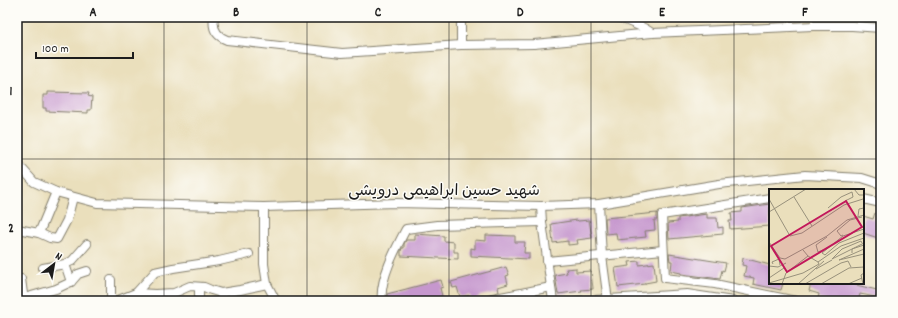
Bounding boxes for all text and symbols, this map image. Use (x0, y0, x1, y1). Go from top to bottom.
text: A (89, 4, 97, 23)
text: B (233, 4, 239, 23)
text: C (375, 4, 382, 23)
text: D (517, 4, 524, 23)
text: E (659, 4, 666, 23)
text: F (802, 4, 808, 23)
scale bar (36, 34, 133, 60)
text: 100 m (42, 41, 69, 58)
text: 1 (10, 83, 13, 102)
street label: شهید حسین ابراهیمی درویشی (348, 180, 540, 203)
inset map (769, 189, 864, 284)
text: 2 (8, 220, 14, 239)
north arrow (34, 244, 74, 284)
text: N (52, 249, 65, 266)

